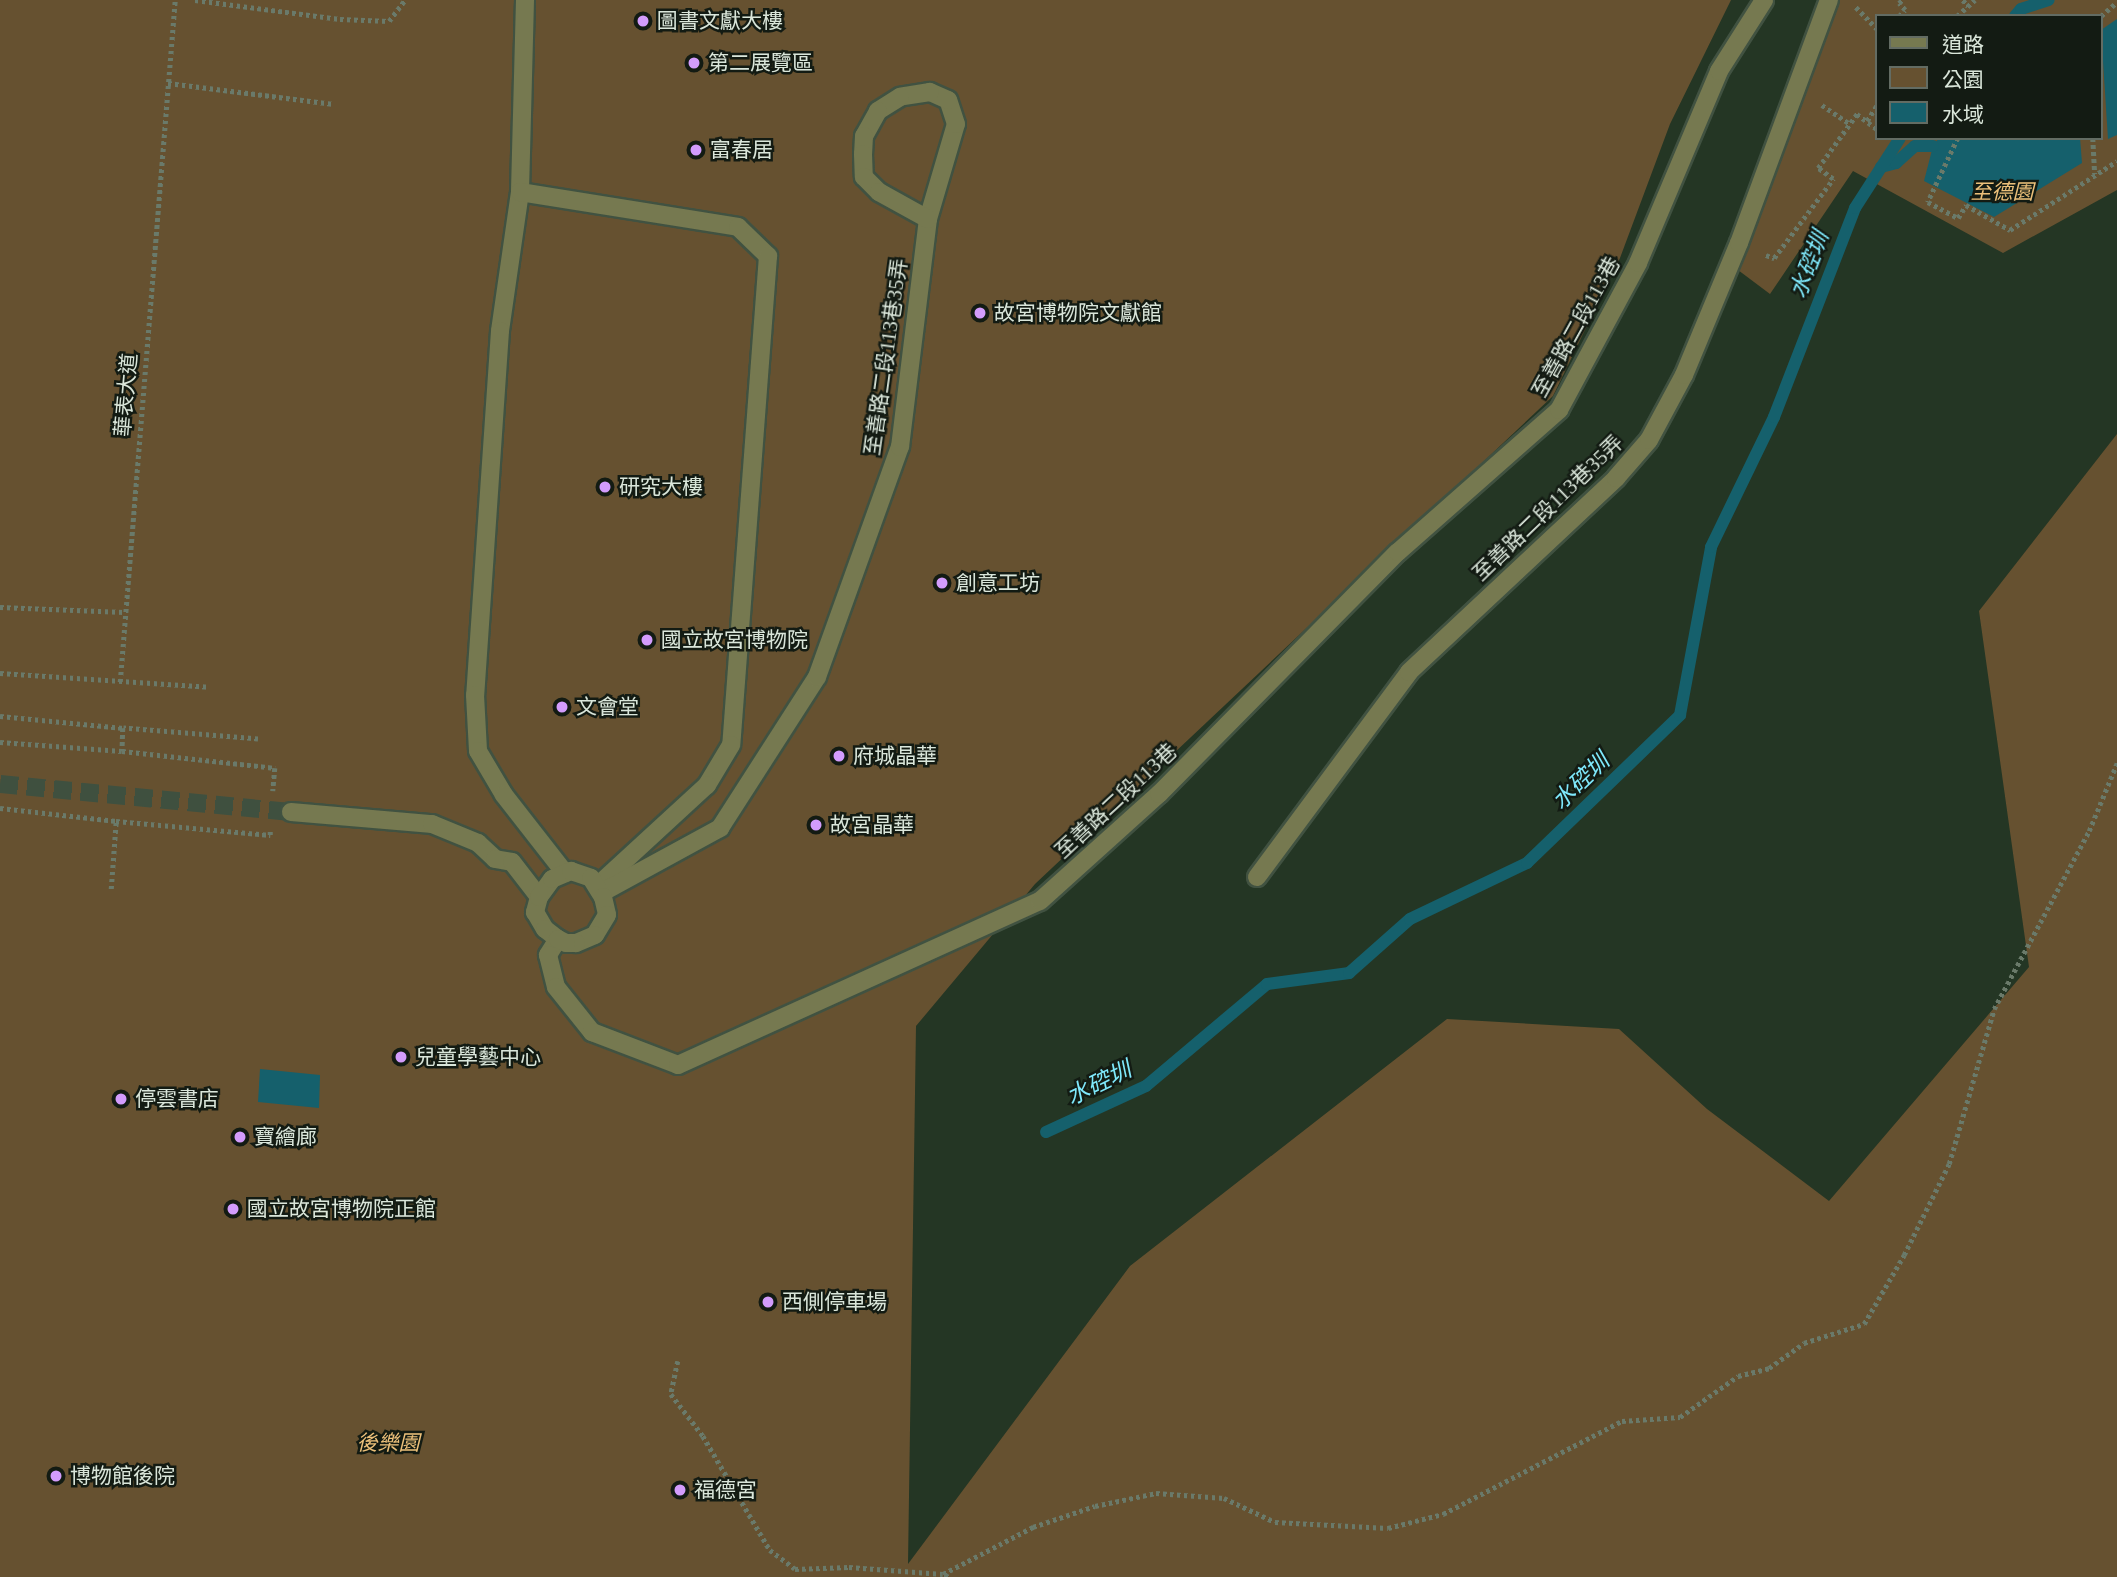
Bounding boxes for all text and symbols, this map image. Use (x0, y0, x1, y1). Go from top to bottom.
place label: 圖書文獻大樓 (657, 8, 783, 34)
marker: 圖書文獻大樓 (635, 13, 651, 29)
legend (1876, 14, 2103, 140)
text: 道路 (1942, 33, 1984, 57)
place label: 第二展覽區 (708, 50, 813, 76)
marker: 第二展覽區 (686, 55, 702, 71)
text: 公園 (1942, 68, 1984, 92)
text: 水域 (1942, 103, 1984, 127)
place label: 富春居 (710, 137, 773, 163)
marker: 富春居 (688, 142, 704, 158)
park label: 至德園 (1971, 179, 2033, 205)
water label: 水硿圳 (1785, 228, 1835, 302)
street label: 至善路二段113巷 (1527, 252, 1625, 402)
street label: 至善路二段113巷35弄 (860, 257, 912, 457)
place label: 故宮博物院文獻館 (994, 300, 1162, 326)
marker: 故宮博物院文獻館 (972, 305, 988, 321)
street label: 華表大道 (110, 352, 142, 438)
street label: 至善路二段113巷35弄 (1468, 430, 1628, 586)
place label: 研究大樓 (619, 474, 703, 500)
marker: 研究大樓 (597, 479, 613, 495)
place label: 創意工坊 (956, 570, 1040, 596)
marker: 創意工坊 (934, 575, 950, 591)
place label: 國立故宮博物院 (661, 627, 808, 653)
marker: 國立故宮博物院 (639, 632, 655, 648)
place label: 文會堂 (576, 694, 639, 720)
marker: 文會堂 (554, 699, 570, 715)
street label: 至善路二段113巷 (1050, 738, 1182, 864)
place label: 府城晶華 (853, 743, 937, 769)
marker: 府城晶華 (831, 748, 847, 764)
water label: 水硿圳 (1547, 748, 1615, 816)
place label: 故宮晶華 (830, 812, 914, 838)
marker: 故宮晶華 (808, 817, 824, 833)
place label: 兒童學藝中心 (415, 1044, 541, 1070)
marker: 兒童學藝中心 (393, 1049, 409, 1065)
water label: 水硿圳 (1062, 1056, 1136, 1112)
place label: 停雲書店 (135, 1086, 219, 1112)
marker: 停雲書店 (113, 1091, 129, 1107)
place label: 寶繪廊 (254, 1124, 317, 1150)
marker: 寶繪廊 (232, 1129, 248, 1145)
place label: 國立故宮博物院正館 (247, 1196, 436, 1222)
marker: 國立故宮博物院正館 (225, 1201, 241, 1217)
place label: 西側停車場 (782, 1289, 887, 1315)
marker: 西側停車場 (760, 1294, 776, 1310)
park label: 後樂園 (357, 1430, 419, 1456)
place label: 博物館後院 (70, 1463, 175, 1489)
marker: 博物館後院 (48, 1468, 64, 1484)
place label: 福德宮 (694, 1477, 757, 1503)
marker: 福德宮 (672, 1482, 688, 1498)

